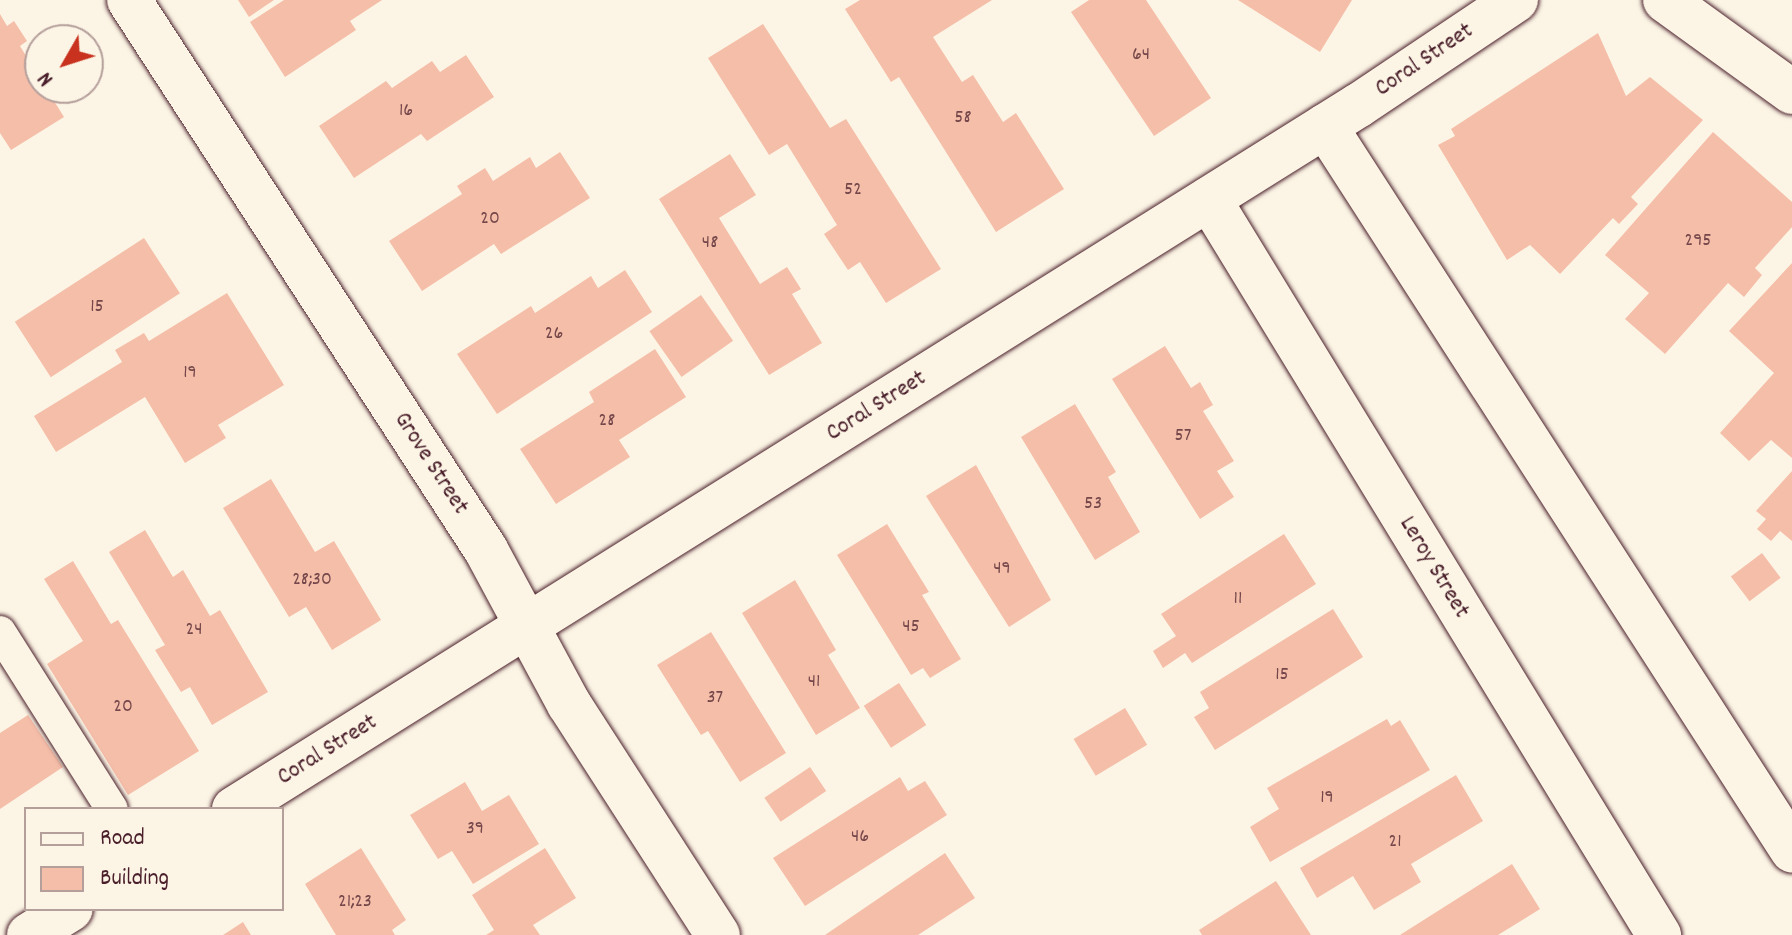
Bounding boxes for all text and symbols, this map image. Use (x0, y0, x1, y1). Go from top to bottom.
street label: Coral Street (1370, 18, 1480, 104)
north arrow (24, 24, 104, 104)
house number: 64 (1132, 43, 1150, 67)
text: N (31, 64, 62, 92)
house number: 16 (399, 99, 413, 123)
house number: 58 (954, 106, 972, 130)
house number: 52 (844, 178, 862, 202)
house number: 20 (480, 207, 500, 231)
house number: 295 (1684, 229, 1712, 253)
house number: 48 (702, 231, 718, 255)
house number: 15 (90, 295, 104, 319)
house number: 26 (545, 322, 563, 346)
house number: 19 (183, 361, 197, 385)
street label: Coral Street (822, 365, 932, 449)
street label: Grove Street (386, 407, 474, 521)
house number: 28 (599, 409, 615, 433)
house number: 57 (1175, 424, 1191, 448)
house number: 53 (1084, 492, 1102, 516)
street label: Leroy Street (1391, 512, 1475, 624)
house number: 49 (993, 557, 1011, 581)
house number: 28;30 (292, 568, 332, 592)
house number: 11 (1234, 587, 1242, 611)
house number: 45 (902, 615, 920, 639)
house number: 24 (185, 618, 203, 642)
house number: 15 (1275, 663, 1289, 687)
house number: 41 (808, 670, 820, 694)
house number: 37 (707, 686, 723, 710)
house number: 20 (113, 695, 133, 719)
street label: Coral Street (273, 709, 383, 793)
house number: 19 (1320, 786, 1334, 810)
legend (24, 807, 284, 911)
house number: 39 (466, 817, 484, 841)
text: Road (100, 822, 145, 856)
house number: 46 (851, 825, 869, 849)
house number: 21 (1388, 830, 1402, 854)
text: Building (100, 862, 169, 896)
house number: 21;23 (338, 890, 372, 914)

